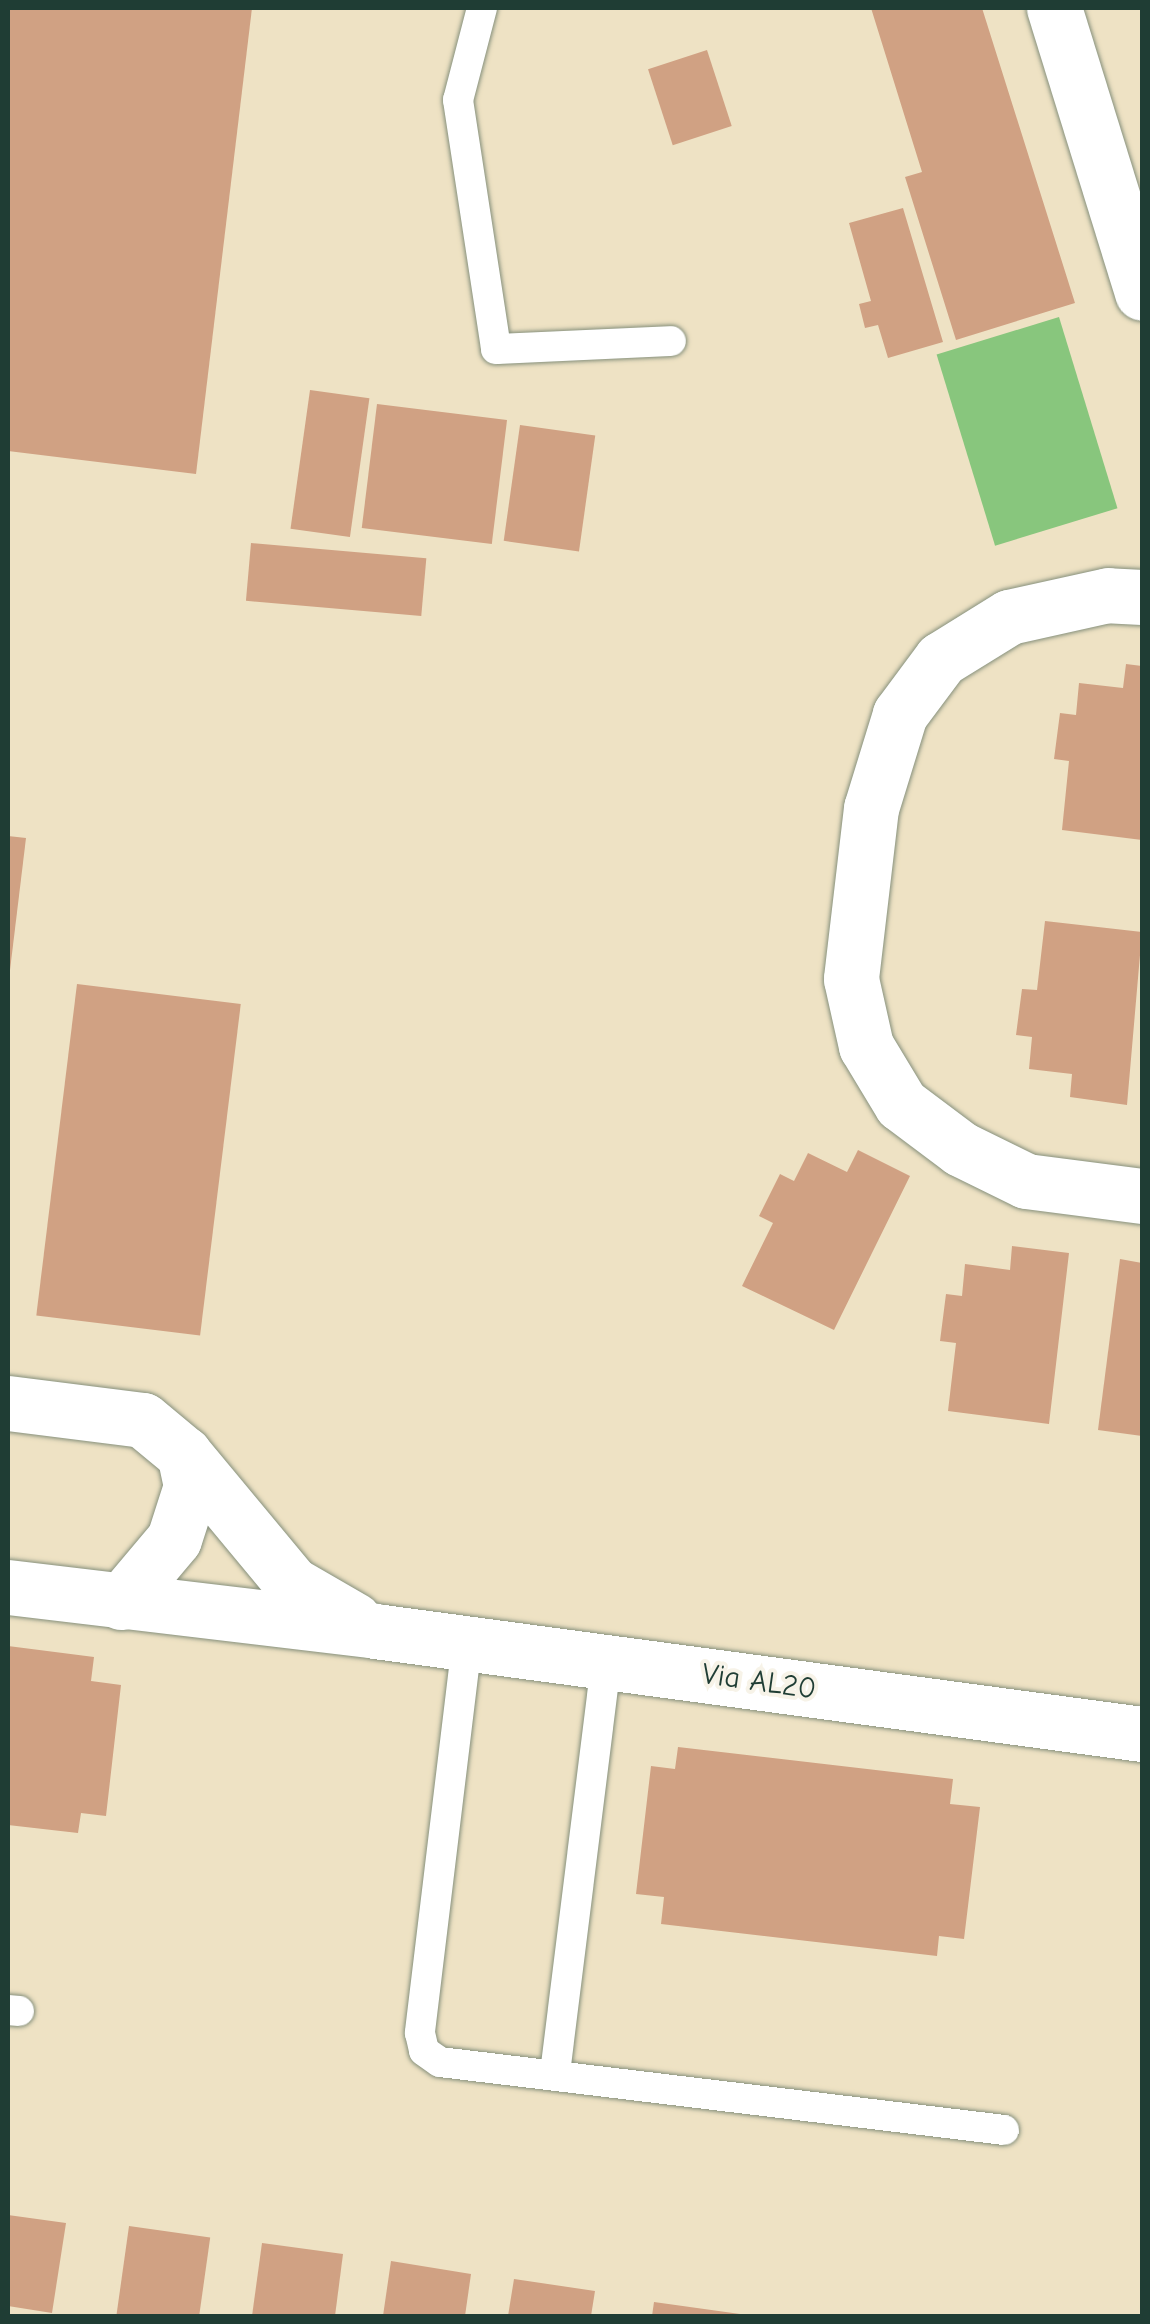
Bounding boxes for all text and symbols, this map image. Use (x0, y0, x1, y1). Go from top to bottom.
street label: Via AL20 (700, 1656, 818, 1708)

